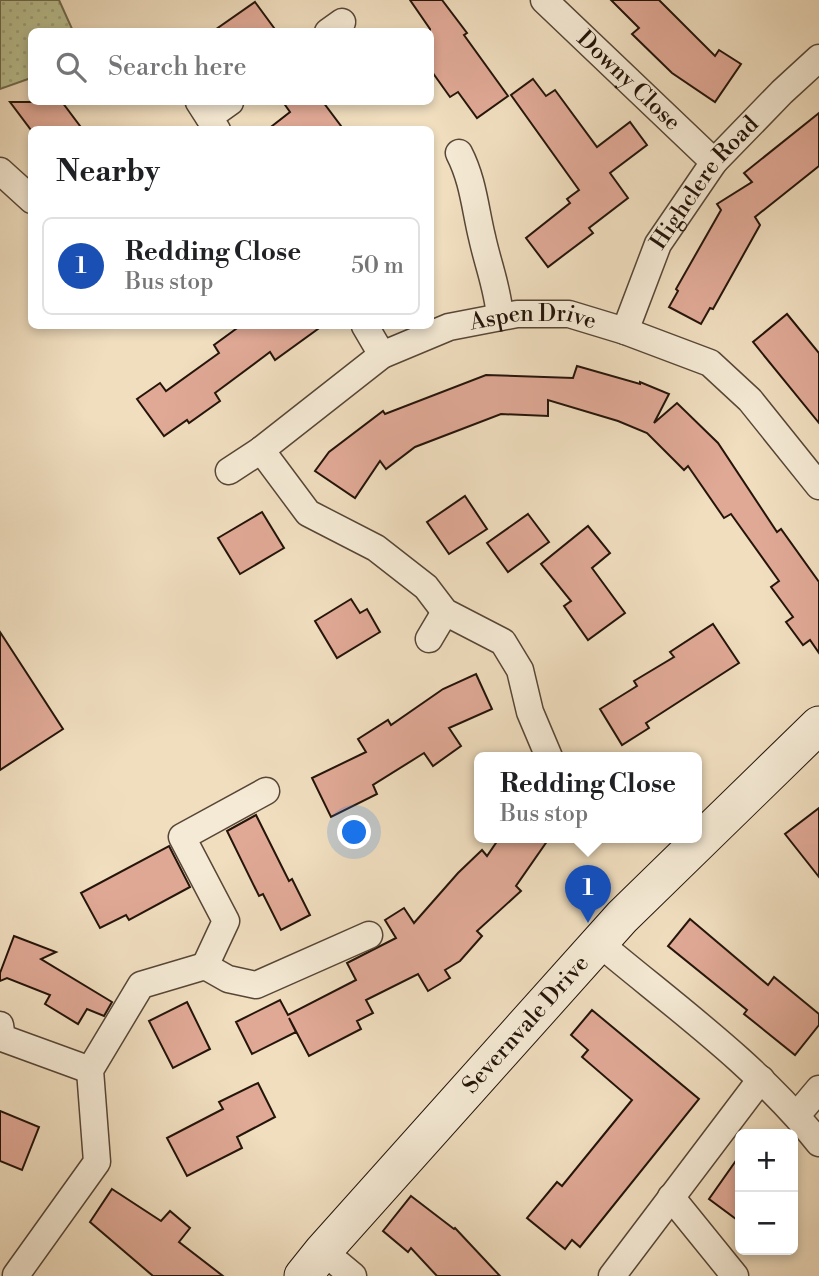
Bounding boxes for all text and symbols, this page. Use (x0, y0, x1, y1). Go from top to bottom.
street label: Downy Close (571, 25, 686, 137)
search box (28, 28, 434, 105)
icon: search (52, 48, 90, 86)
text: Search here (108, 51, 247, 83)
street label: Highclere Road (644, 111, 765, 255)
text: Nearby (56, 153, 160, 191)
text: Redding Close (125, 236, 301, 268)
text: 1 (75, 252, 87, 280)
text: 50 m (351, 252, 404, 280)
text: Bus stop (125, 268, 213, 296)
street label: Aspen Drive (466, 300, 600, 337)
popup (474, 752, 702, 843)
text: Redding Close (500, 768, 676, 800)
text: Bus stop (500, 800, 588, 828)
your location (337, 815, 371, 849)
pin: 1 (565, 865, 611, 923)
street label: Severnvale Drive (457, 950, 595, 1099)
map controls (735, 1129, 798, 1255)
button: + (735, 1129, 798, 1192)
button: − (735, 1192, 798, 1255)

